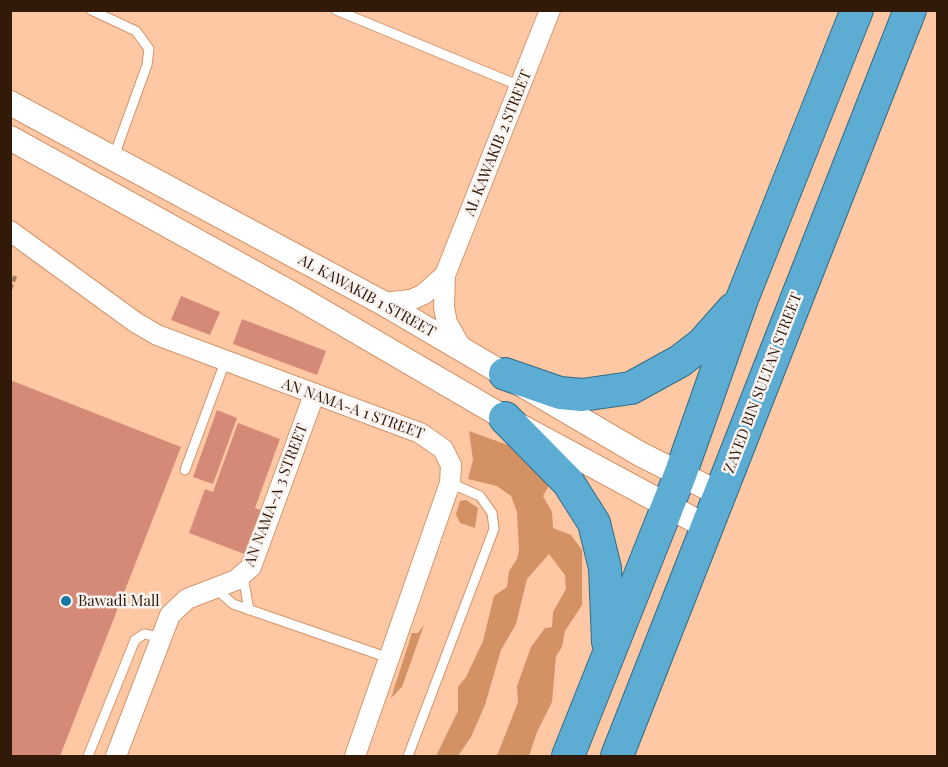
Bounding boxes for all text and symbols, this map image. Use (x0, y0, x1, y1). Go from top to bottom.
street label: AL KAWAKIB 2 STREET (460, 67, 536, 219)
street label: AL KAWAKIB 1 STREET (295, 251, 439, 341)
street label: ZAYED BIN SULTAN STREET (720, 290, 806, 476)
street label: AN NAMA-A 1 STREET (279, 375, 427, 443)
street label: AN NAMA-A 3 STREET (240, 421, 312, 569)
place label: Bawadi Mall (78, 592, 160, 610)
marker: Bawadi Mall (59, 594, 73, 608)

